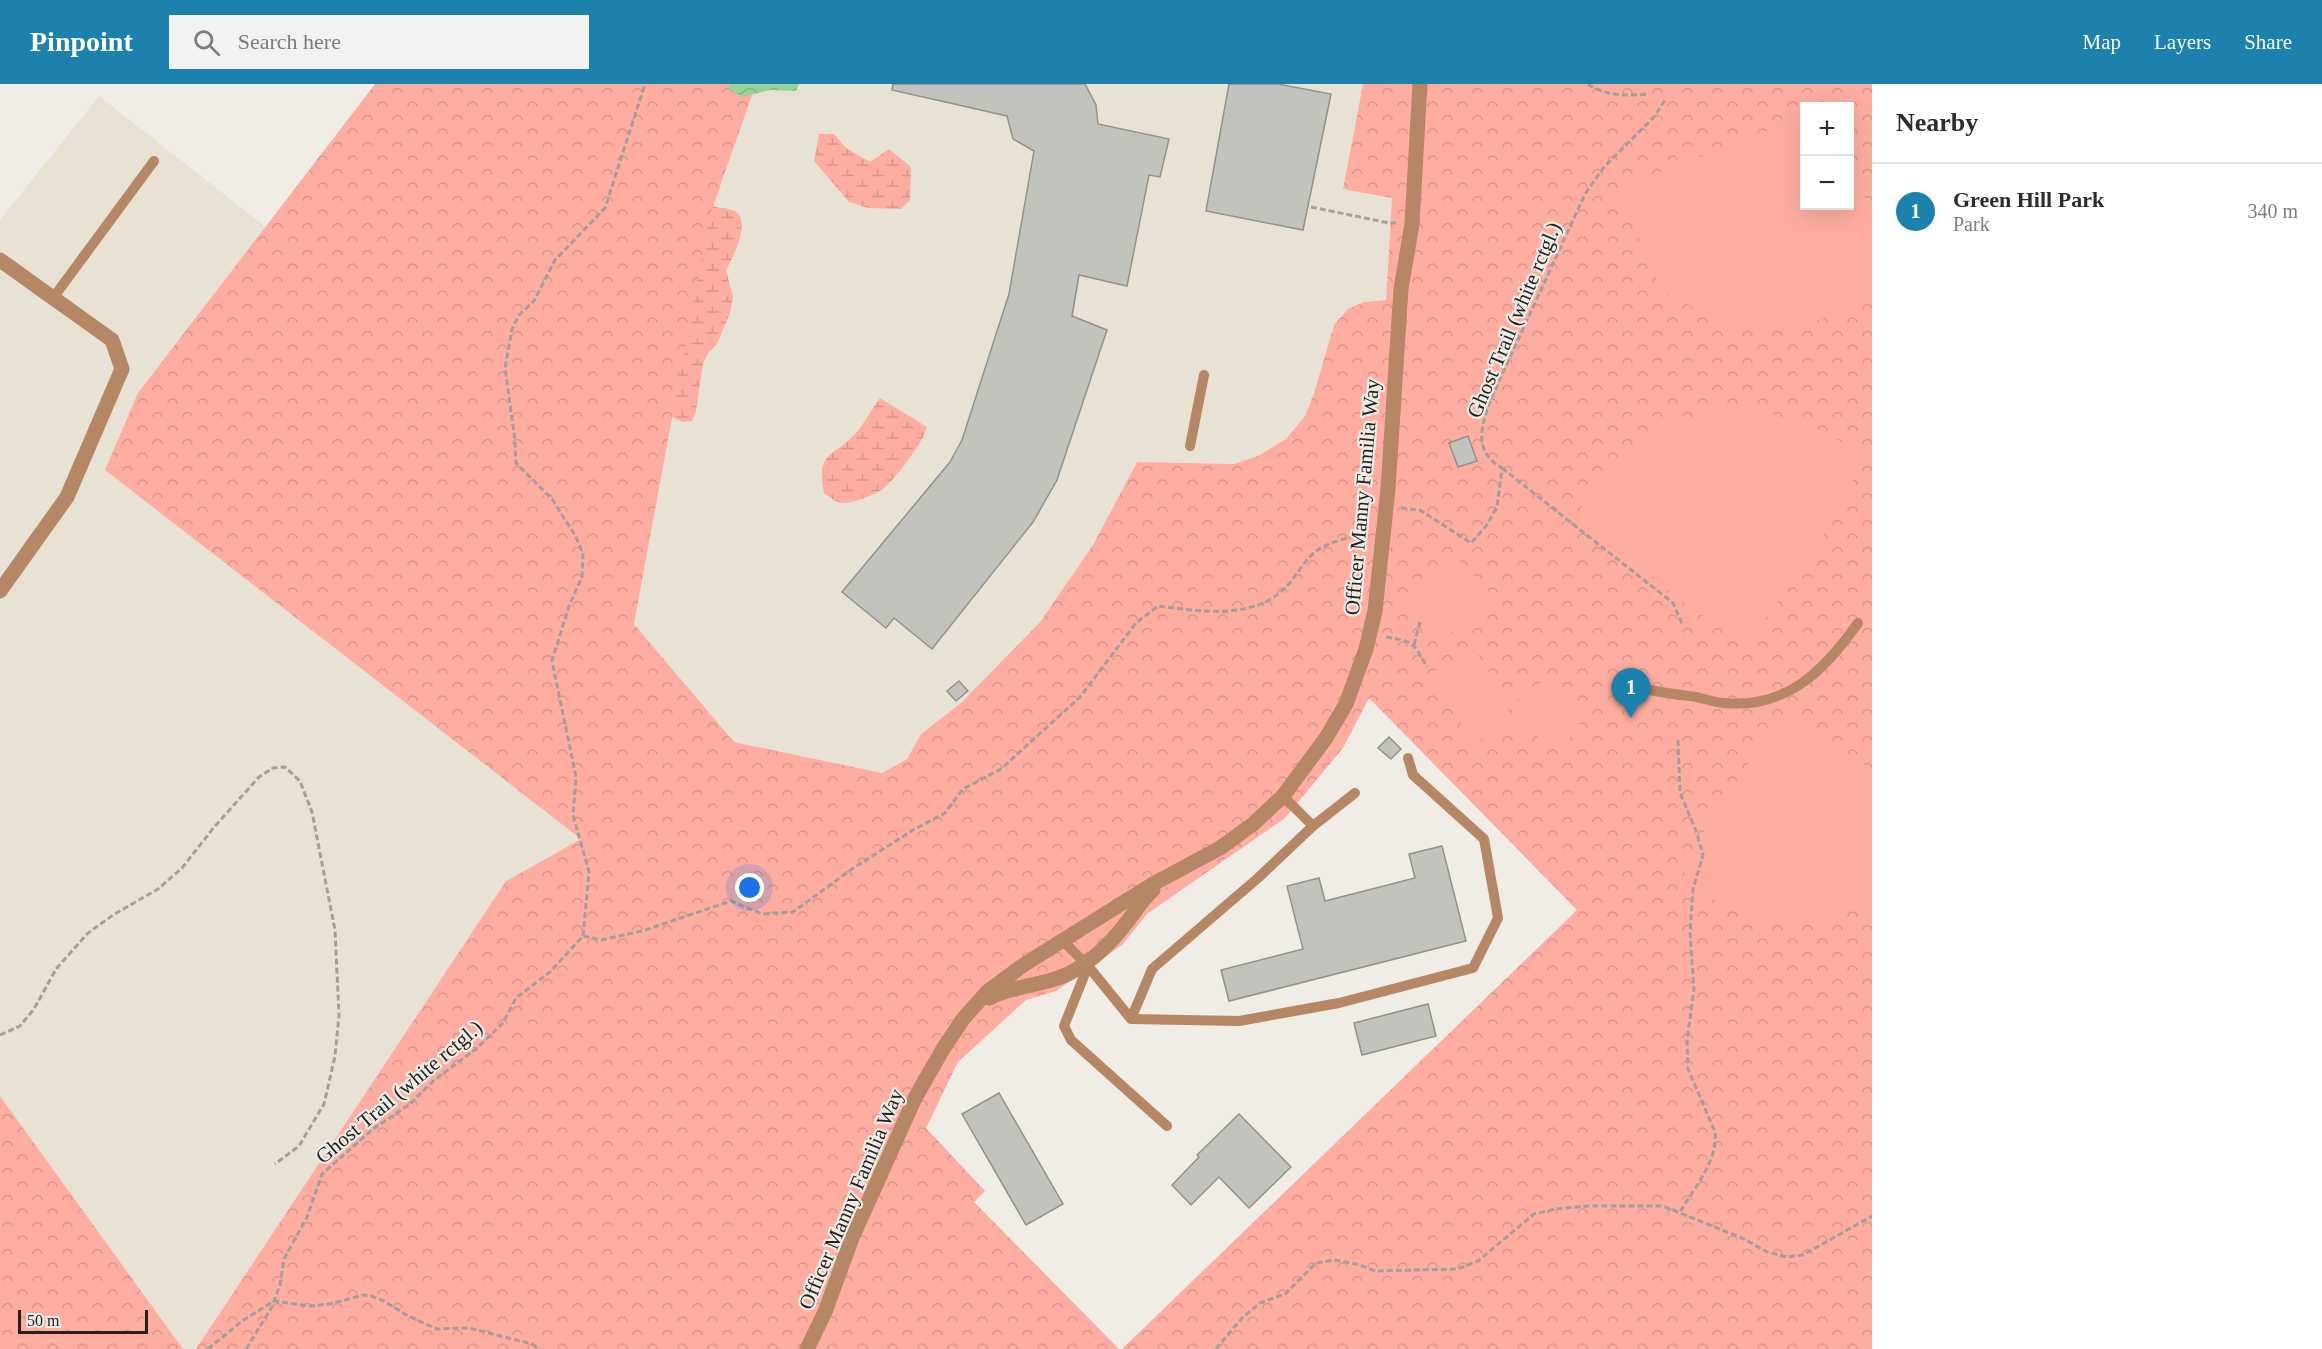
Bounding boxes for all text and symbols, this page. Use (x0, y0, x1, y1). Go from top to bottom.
search box (169, 15, 589, 69)
text: Pinpoint (30, 26, 133, 57)
icon: search (190, 26, 223, 59)
text: Search here (238, 29, 341, 54)
text: Map (2083, 30, 2121, 54)
text: Layers (2154, 30, 2211, 54)
text: Share (2244, 30, 2292, 54)
map controls (1800, 102, 1854, 210)
button: + (1800, 102, 1854, 156)
text: Nearby (1896, 108, 1978, 137)
button: − (1800, 156, 1854, 210)
text: Green Hill Park (1953, 187, 2104, 212)
text: 1 (1911, 200, 1921, 222)
text: 340 m (2247, 200, 2298, 222)
text: Park (1953, 213, 1990, 235)
street label: Ghost Trail (white rctgl.) (1462, 219, 1566, 421)
street label: Officer Manny Familia Way (1340, 377, 1384, 616)
pin: 1 (1612, 668, 1650, 718)
your location (735, 873, 764, 902)
street label: Ghost Trail (white rctgl.) (311, 1015, 487, 1169)
street label: Officer Manny Familia Way (794, 1085, 909, 1313)
scale bar (18, 1307, 148, 1334)
text: 50 m (27, 1312, 59, 1329)

